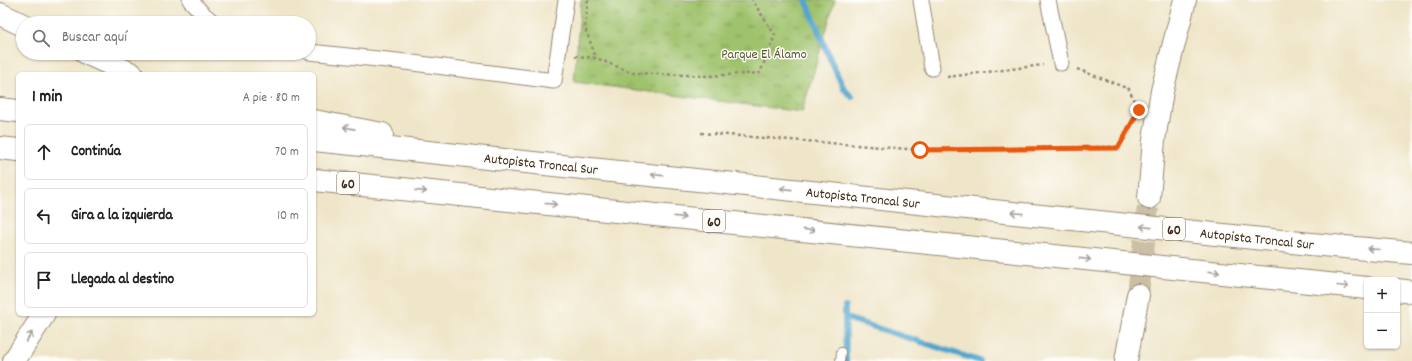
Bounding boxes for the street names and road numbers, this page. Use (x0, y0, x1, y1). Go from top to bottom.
street label: Autopista Troncal Sur (483, 149, 600, 181)
road number: 60 (337, 172, 359, 194)
street label: Autopista Troncal Sur (805, 183, 922, 215)
road number: 60 (703, 210, 725, 232)
road number: 60 (1163, 218, 1185, 240)
street label: Autopista Troncal Sur (1199, 224, 1316, 256)

